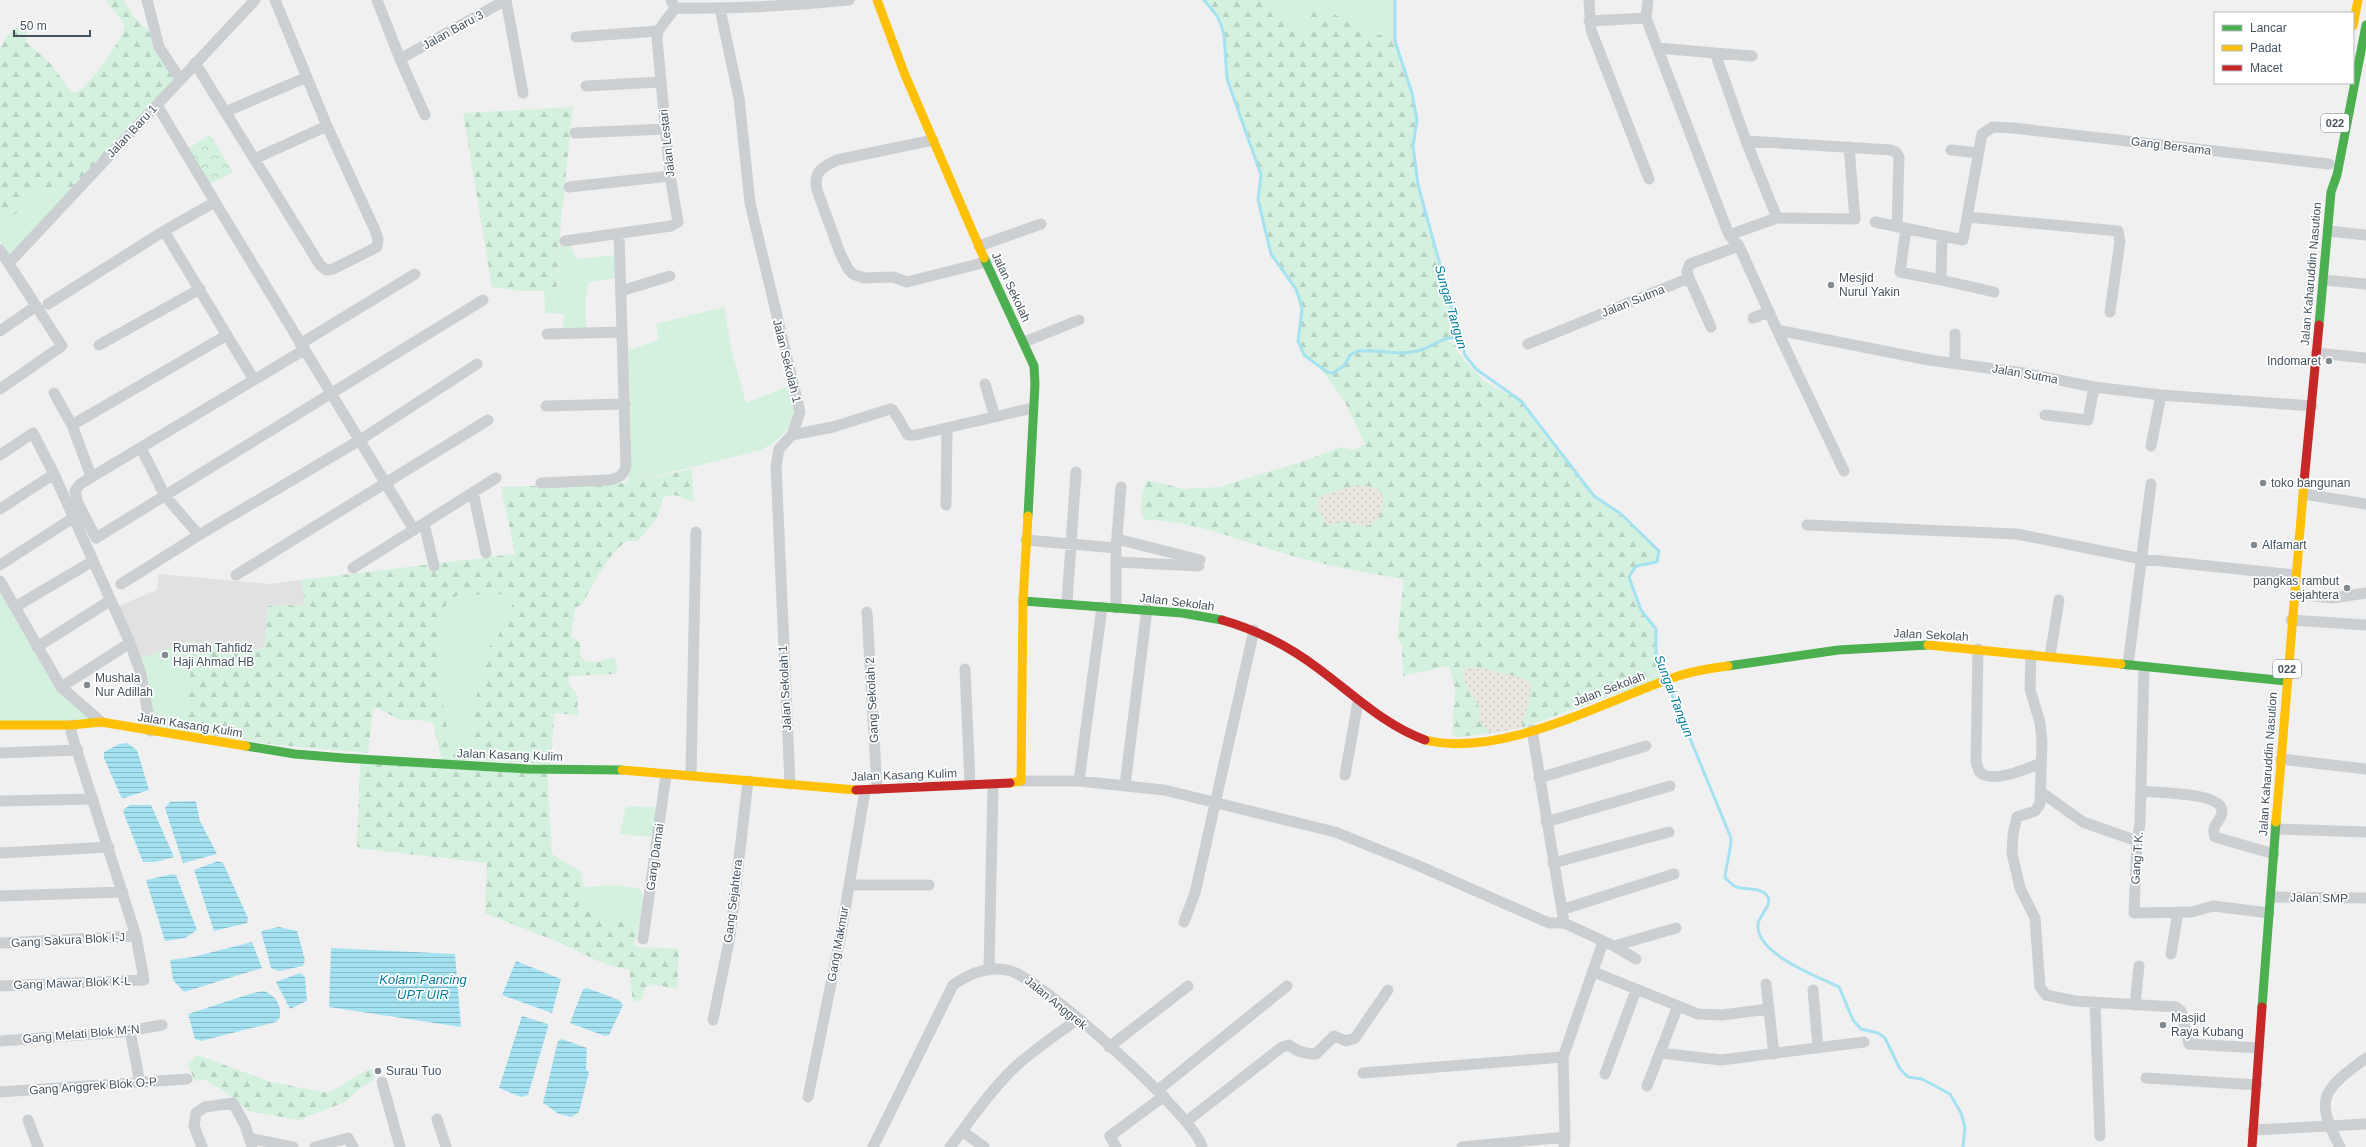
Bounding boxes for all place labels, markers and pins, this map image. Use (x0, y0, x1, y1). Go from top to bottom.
place label: Mesjid Nurul Yakin (1839, 271, 1900, 299)
marker: Mesjid Nurul Yakin (1826, 280, 1836, 290)
place label: Indomaret (2267, 354, 2322, 368)
marker: Indomaret (2324, 356, 2334, 366)
place label: toko bangunan (2271, 476, 2350, 490)
marker: toko bangunan (2258, 478, 2268, 488)
place label: Alfamart (2262, 538, 2307, 552)
marker: Alfamart (2249, 540, 2259, 550)
place label: pangkas rambut sejahtera (2253, 574, 2340, 602)
marker: pangkas rambut sejahtera (2342, 583, 2352, 593)
place label: Rumah Tahfidz Haji Ahmad HB (173, 641, 254, 669)
marker: Rumah Tahfidz Haji Ahmad HB (160, 650, 170, 660)
place label: Mushala Nur Adillah (95, 671, 153, 699)
marker: Mushala Nur Adillah (82, 680, 92, 690)
place label: Masjid Raya Kubang (2171, 1011, 2244, 1039)
marker: Masjid Raya Kubang (2158, 1020, 2168, 1030)
place label: Surau Tuo (386, 1064, 442, 1078)
marker: Surau Tuo (373, 1066, 383, 1076)

